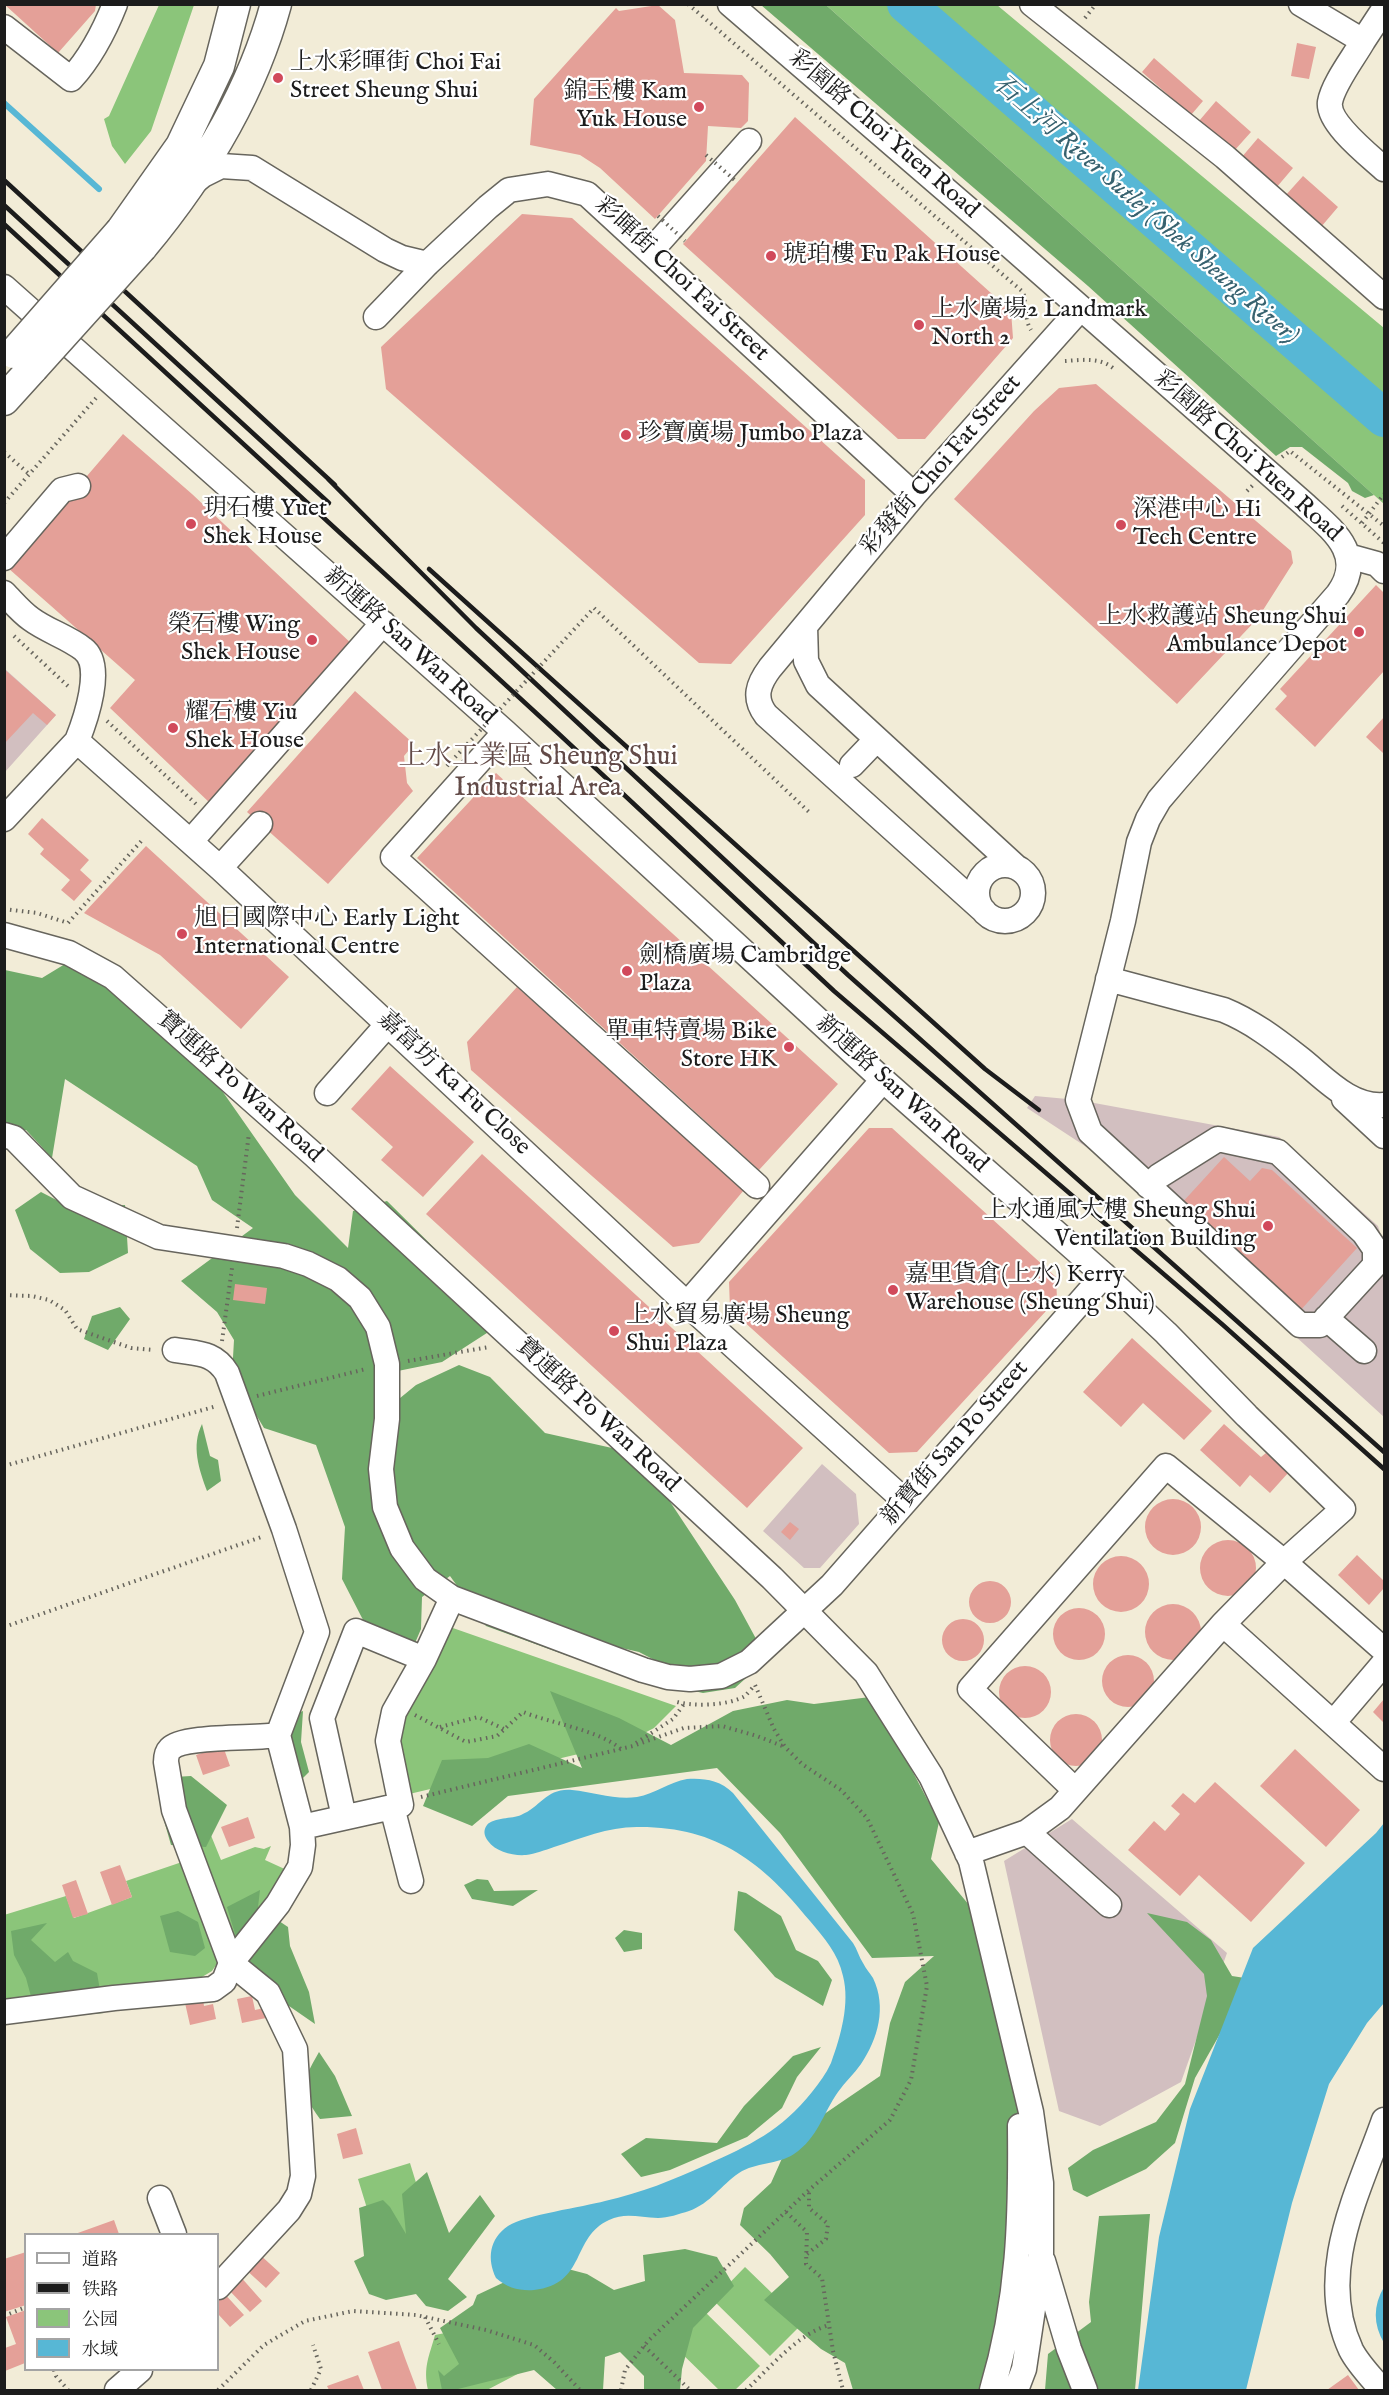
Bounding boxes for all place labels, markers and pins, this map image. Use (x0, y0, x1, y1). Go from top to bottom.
place label: 上水彩暉街 Choi Fai Street Sheung Shui (290, 50, 501, 106)
marker: 上水彩暉街 Choi Fai Street Sheung Shui (271, 71, 285, 85)
place label: 錦玉樓 Kam Yuk House (563, 79, 687, 135)
marker: 錦玉樓 Kam Yuk House (692, 100, 706, 114)
place label: 琥珀樓 Fu Pak House (783, 242, 1000, 270)
marker: 琥珀樓 Fu Pak House (764, 249, 778, 263)
place label: 上水廣場2 Landmark North 2 (931, 297, 1147, 353)
marker: 上水廣場2 Landmark North 2 (912, 318, 926, 332)
place label: 珍寶廣場 Jumbo Plaza (638, 421, 863, 449)
marker: 珍寶廣場 Jumbo Plaza (619, 428, 633, 442)
place label: 玥石樓 Yuet Shek House (203, 496, 327, 552)
place label: 深港中心 Hi Tech Centre (1133, 497, 1261, 553)
marker: 玥石樓 Yuet Shek House (184, 517, 198, 531)
marker: 深港中心 Hi Tech Centre (1114, 518, 1128, 532)
place label: 上水救護站 Sheung Shui Ambulance Depot (1098, 604, 1347, 660)
place label: 榮石樓 Wing Shek House (168, 612, 300, 668)
marker: 上水救護站 Sheung Shui Ambulance Depot (1352, 625, 1366, 639)
marker: 榮石樓 Wing Shek House (305, 633, 319, 647)
place label: 耀石樓 Yiu Shek House (185, 700, 304, 756)
marker: 耀石樓 Yiu Shek House (166, 721, 180, 735)
place label: 旭日國際中心 Early Light International Centre (194, 906, 460, 962)
marker: 旭日國際中心 Early Light International Centre (175, 927, 189, 941)
place label: 劍橋廣場 Cambridge Plaza (639, 943, 851, 999)
marker: 劍橋廣場 Cambridge Plaza (620, 964, 634, 978)
place label: 單車特賣場 Bike Store HK (606, 1019, 777, 1075)
marker: 單車特賣場 Bike Store HK (782, 1040, 796, 1054)
place label: 上水通風大樓 Sheung Shui Ventilation Building (983, 1198, 1256, 1254)
marker: 上水通風大樓 Sheung Shui Ventilation Building (1261, 1219, 1275, 1233)
place label: 嘉里貨倉(上水) Kerry Warehouse (Sheung Shui) (905, 1262, 1155, 1318)
marker: 嘉里貨倉(上水) Kerry Warehouse (Sheung Shui) (886, 1283, 900, 1297)
place label: 上水貿易廣場 Sheung Shui Plaza (626, 1303, 850, 1359)
marker: 上水貿易廣場 Sheung Shui Plaza (607, 1324, 621, 1338)

